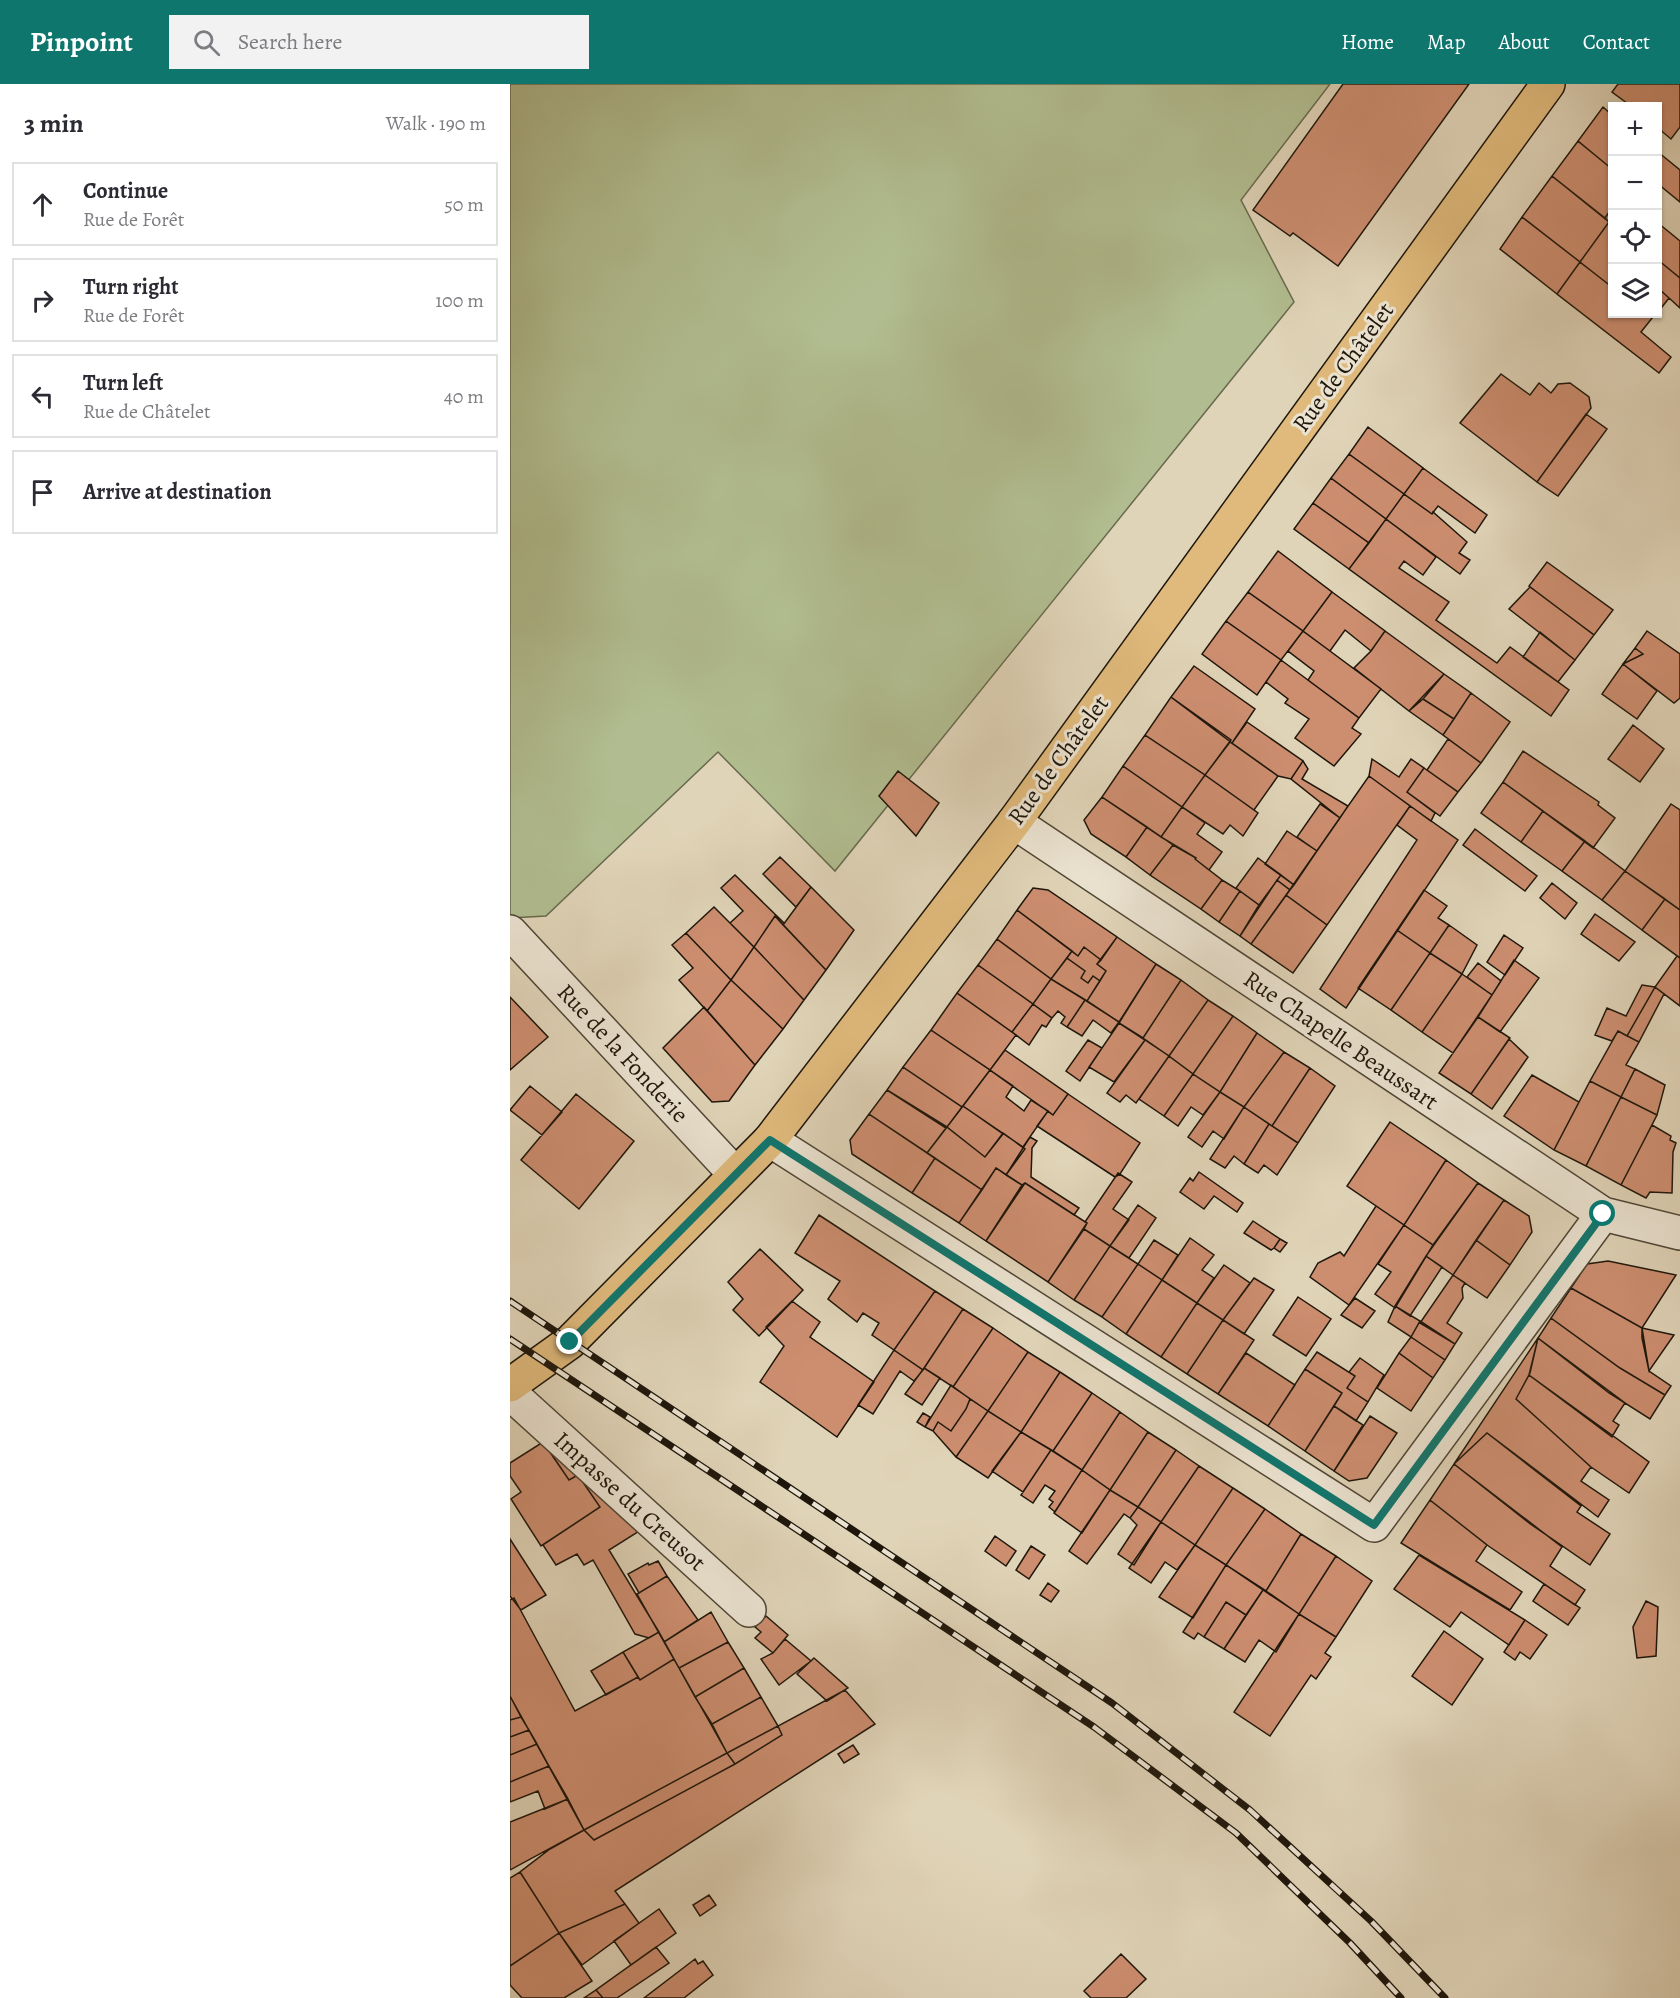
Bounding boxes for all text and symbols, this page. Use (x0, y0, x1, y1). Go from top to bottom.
search box (169, 15, 589, 69)
text: Pinpoint (30, 23, 133, 61)
icon: search (190, 26, 223, 59)
text: Search here (238, 27, 342, 57)
text: Home (1341, 28, 1394, 56)
text: Map (1427, 28, 1465, 56)
text: About (1498, 28, 1550, 56)
text: Contact (1583, 28, 1650, 56)
map controls (1608, 102, 1662, 318)
button: + (1608, 102, 1662, 156)
text: 3 min (24, 106, 84, 141)
text: Walk · 190 m (386, 110, 486, 137)
button: − (1608, 156, 1662, 210)
text: Continue (83, 176, 168, 206)
icon: ahead (26, 188, 59, 221)
text: 50 m (444, 191, 484, 218)
text: Rue de Forêt (83, 206, 184, 233)
button: locate (1608, 210, 1662, 264)
button: layers (1608, 264, 1662, 318)
text: Turn right (83, 272, 179, 302)
icon: right (26, 284, 59, 317)
text: 100 m (435, 287, 484, 314)
street label: Rue de Châtelet (1285, 296, 1401, 438)
text: Rue de Forêt (83, 302, 184, 329)
text: Turn left (83, 368, 163, 398)
icon: left (26, 380, 59, 413)
text: 40 m (444, 383, 484, 410)
text: Rue de Châtelet (83, 398, 211, 425)
icon: arrive (26, 476, 59, 509)
text: Arrive at destination (83, 477, 272, 507)
street label: Rue de Châtelet (1000, 689, 1116, 831)
street label: Rue Chapelle Beaussart (1237, 963, 1445, 1117)
street label: Rue de la Fonderie (550, 977, 696, 1129)
route start (1589, 1200, 1615, 1226)
route end (556, 1328, 582, 1354)
street label: Impasse du Creusot (547, 1424, 713, 1578)

